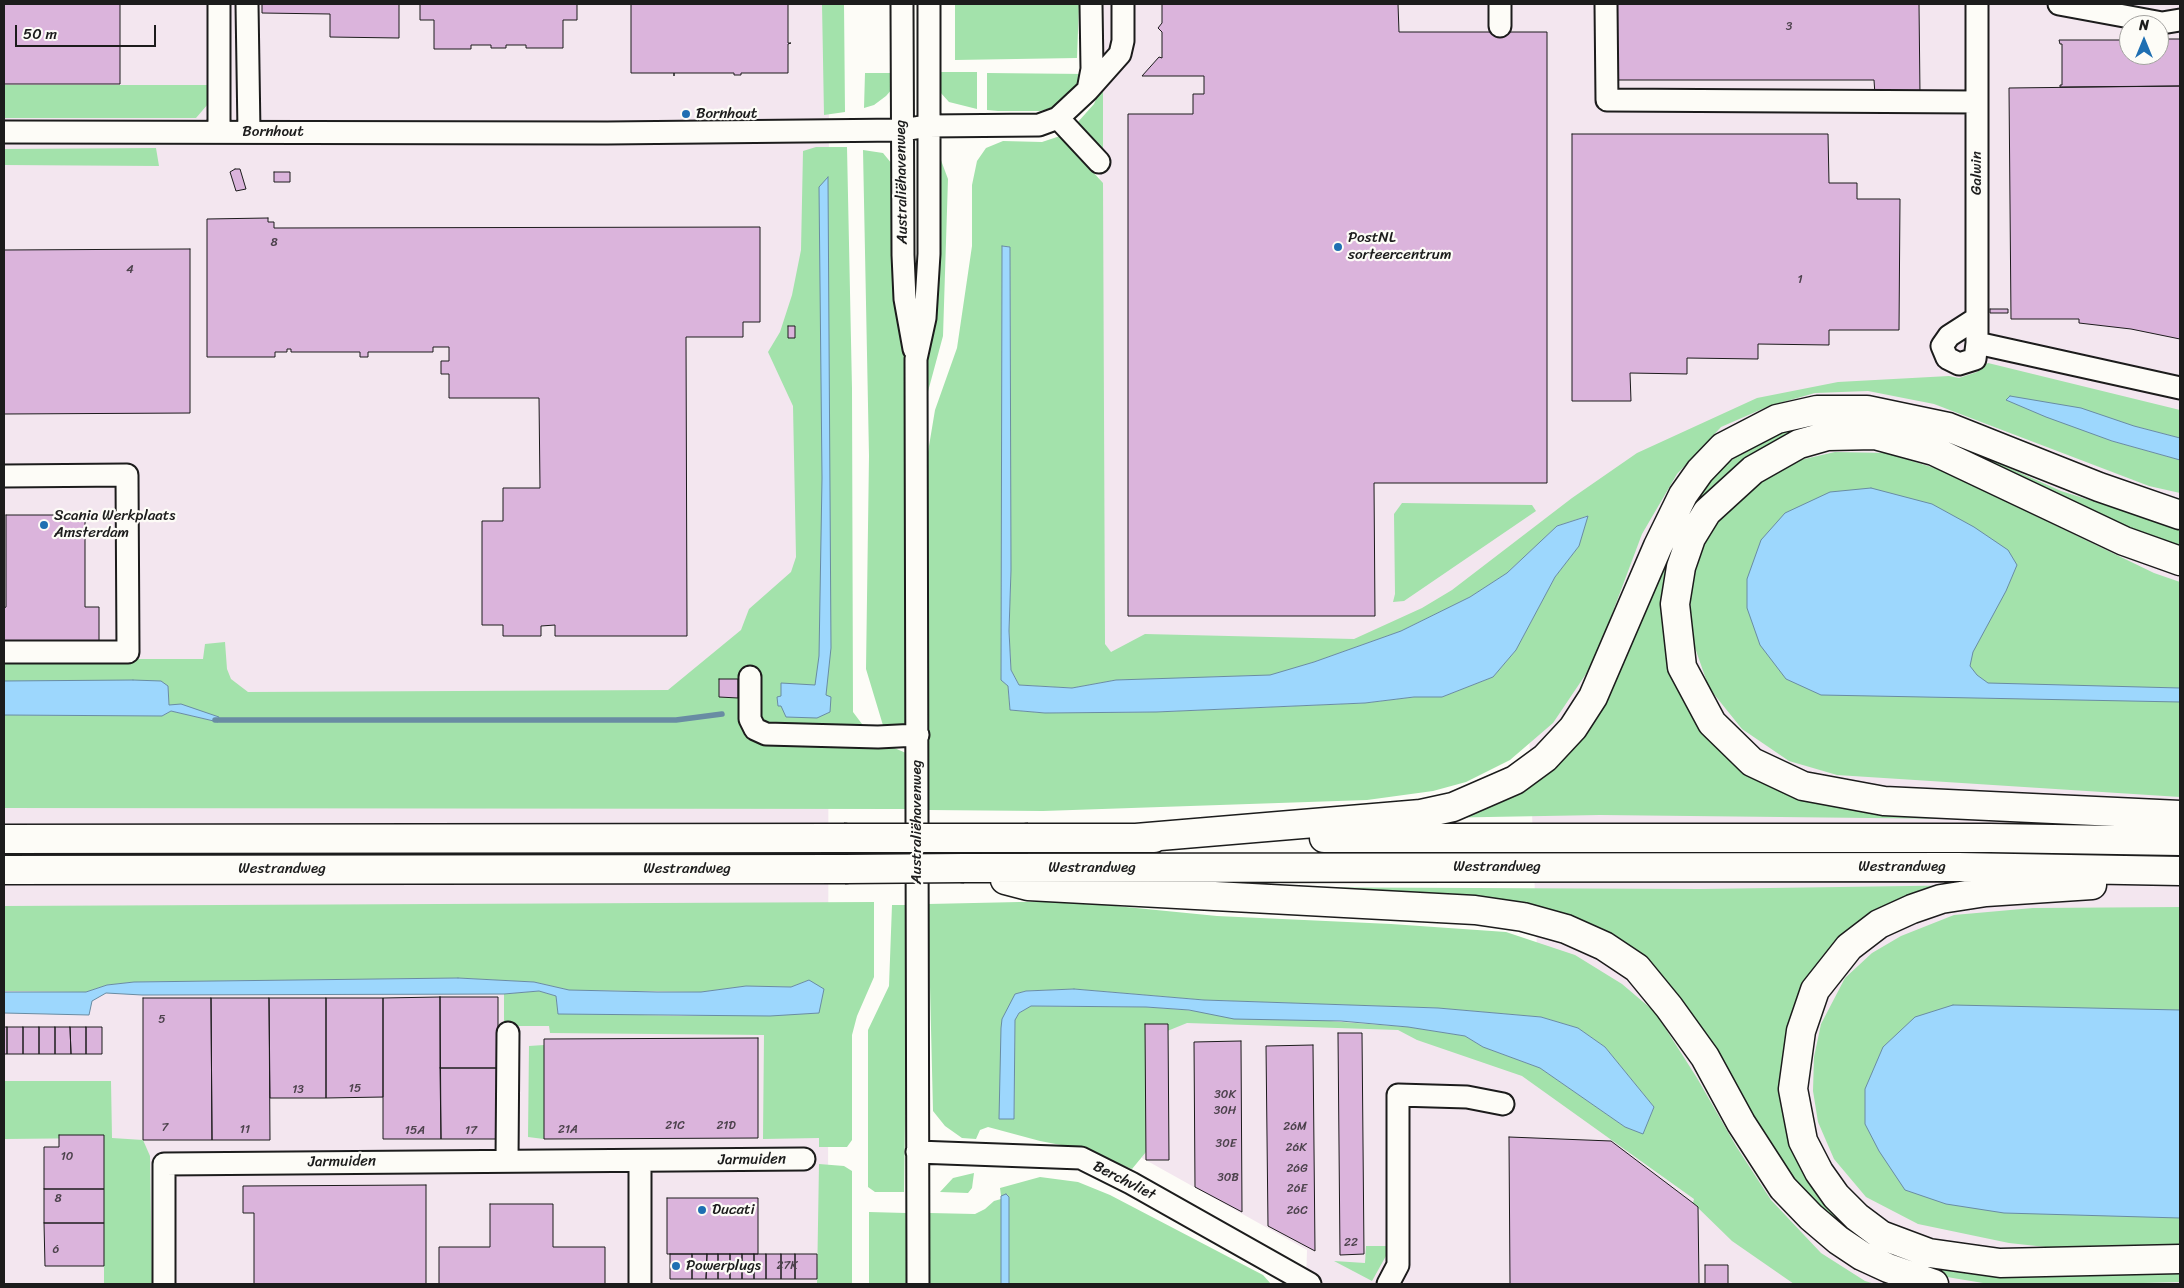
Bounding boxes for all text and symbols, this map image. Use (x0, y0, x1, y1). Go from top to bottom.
text: N (2139, 13, 2149, 38)
scale bar (18, 15, 159, 47)
north arrow (2119, 15, 2169, 65)
house number: 3 (1786, 20, 1792, 34)
text: 50 m (23, 21, 57, 47)
place label: Bornhout (696, 105, 757, 123)
marker: Bornhout (680, 108, 692, 120)
street label: Australiëhavenweg (892, 120, 912, 244)
street label: Bornhout (242, 123, 304, 141)
street label: Galwin (1968, 151, 1986, 195)
place label: PostNL sorteercentrum (1348, 229, 1451, 264)
house number: 8 (270, 236, 278, 250)
marker: PostNL sorteercentrum (1332, 241, 1344, 253)
house number: 4 (126, 263, 134, 277)
house number: 1 (1797, 273, 1803, 287)
place label: Scania Werkplaats Amsterdam (54, 507, 175, 542)
marker: Scania Werkplaats Amsterdam (38, 519, 50, 531)
street label: Australiëhavenweg (908, 760, 926, 884)
street label: Westrandweg (1453, 858, 1541, 876)
street label: Westrandweg (1858, 858, 1946, 876)
street label: Westrandweg (1048, 859, 1136, 877)
street label: Westrandweg (238, 860, 326, 878)
street label: Westrandweg (643, 860, 731, 878)
house number: 5 (158, 1013, 166, 1027)
house number: 15 (349, 1082, 361, 1096)
house number: 13 (292, 1083, 304, 1097)
house number: 30K (1214, 1088, 1236, 1102)
house number: 30H (1214, 1104, 1236, 1118)
house number: 21C (665, 1119, 685, 1133)
house number: 21D (716, 1119, 736, 1133)
house number: 26M (1283, 1120, 1307, 1134)
house number: 7 (162, 1121, 168, 1135)
house number: 11 (240, 1123, 250, 1137)
house number: 21A (558, 1123, 578, 1137)
house number: 15A (405, 1124, 425, 1138)
house number: 17 (465, 1124, 477, 1138)
house number: 30E (1216, 1137, 1236, 1151)
house number: 26K (1285, 1141, 1307, 1155)
house number: 10 (61, 1150, 73, 1164)
street label: Jarmuiden (718, 1150, 786, 1170)
street label: Jarmuiden (308, 1152, 376, 1172)
street label: Berchvliet (1090, 1158, 1158, 1204)
house number: 26G (1286, 1162, 1308, 1176)
house number: 30B (1217, 1171, 1239, 1185)
house number: 26E (1287, 1182, 1307, 1196)
house number: 8 (54, 1192, 62, 1206)
place label: Ducati (712, 1201, 755, 1219)
marker: Ducati (696, 1204, 708, 1216)
house number: 26C (1286, 1204, 1308, 1218)
house number: 22 (1344, 1236, 1358, 1250)
house number: 6 (53, 1243, 59, 1257)
place label: Powerplugs (686, 1257, 761, 1275)
house number: 27K (776, 1259, 798, 1273)
marker: Powerplugs (670, 1260, 682, 1272)

